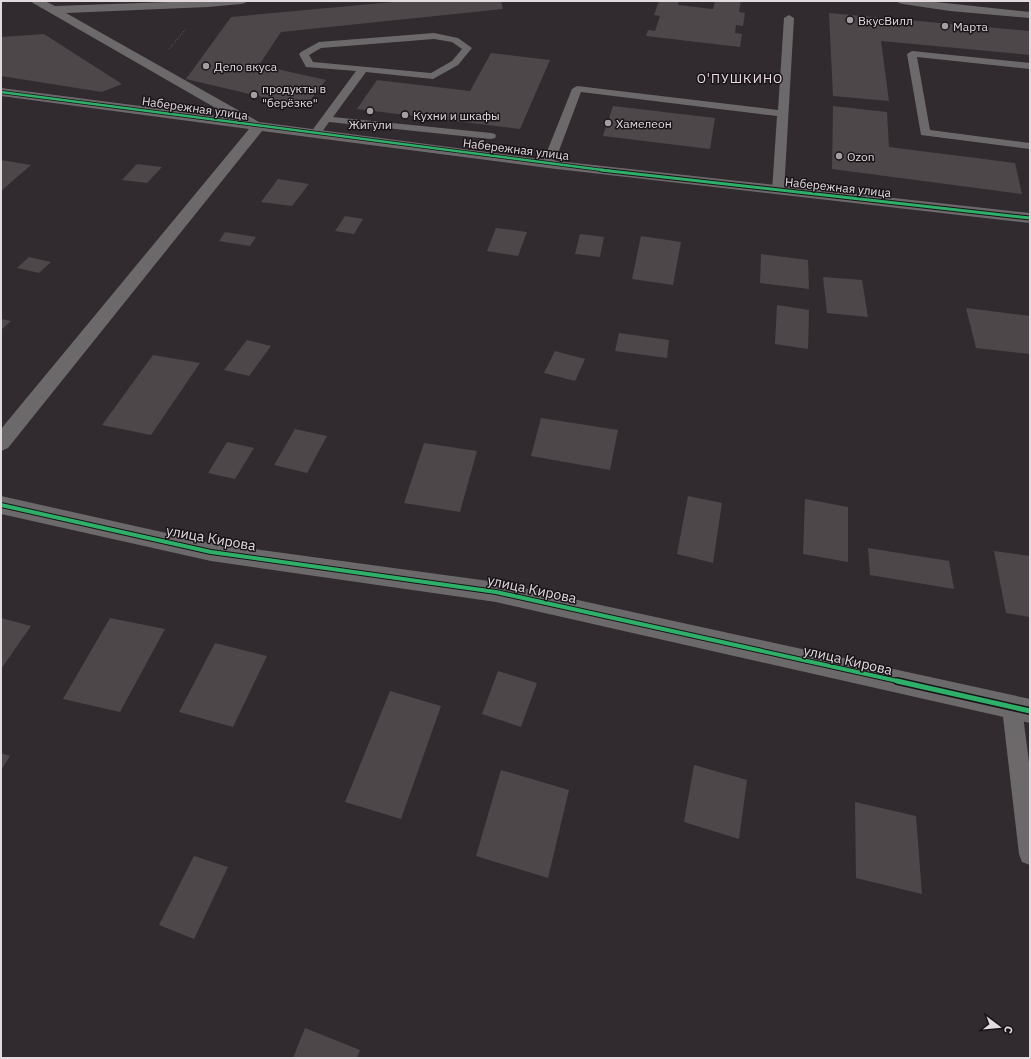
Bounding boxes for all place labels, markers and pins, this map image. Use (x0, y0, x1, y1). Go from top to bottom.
place label: ВкусВилл (858, 13, 913, 28)
marker: ВкусВилл (845, 15, 855, 25)
place label: Марта (953, 19, 988, 34)
marker: Марта (940, 21, 950, 31)
place label: Дело вкуса (214, 59, 278, 74)
marker: Дело вкуса (201, 61, 211, 71)
place label: продукты в "берёзке" (262, 81, 326, 110)
marker: продукты в "берёзке" (249, 90, 259, 100)
marker: Жигули (365, 106, 375, 116)
place label: Кухни и шкафы (413, 108, 500, 123)
marker: Кухни и шкафы (400, 110, 410, 120)
place label: Хамелеон (616, 116, 672, 131)
place label: Жигули (348, 117, 392, 132)
marker: Хамелеон (603, 118, 613, 128)
place label: Ozon (847, 149, 874, 164)
marker: Ozon (834, 151, 844, 161)

